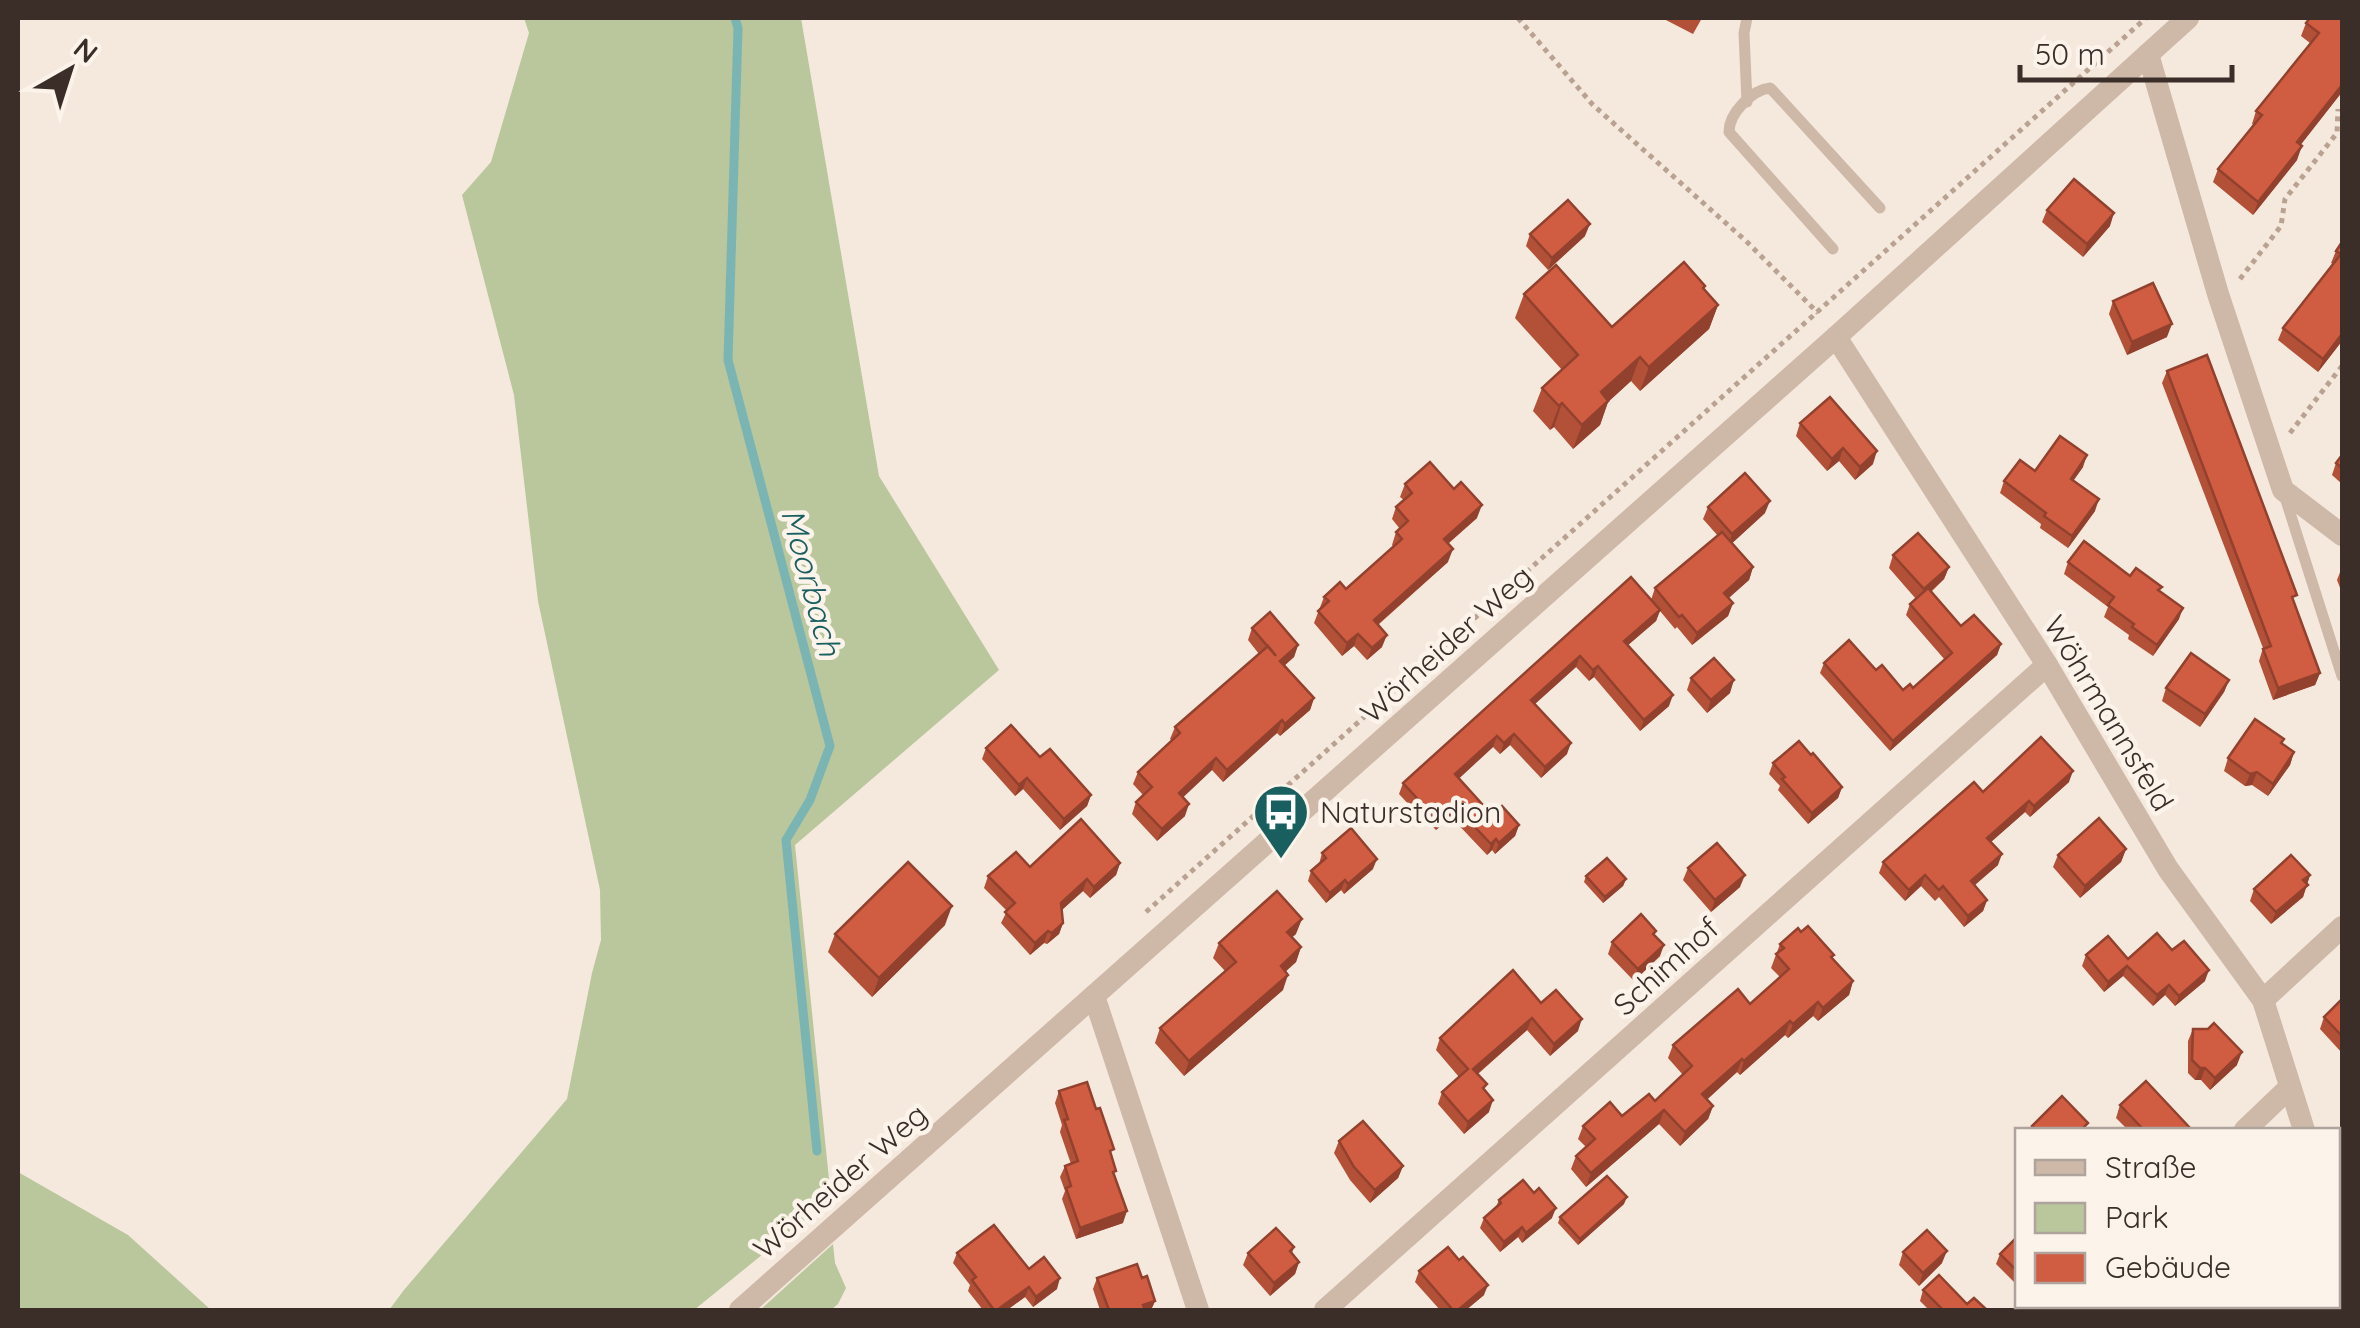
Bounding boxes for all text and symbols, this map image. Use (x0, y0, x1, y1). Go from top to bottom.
north arrow (20, 20, 120, 120)
scale bar (2020, 20, 2232, 82)
text: N (67, 30, 105, 70)
text: 50 m (2035, 35, 2105, 73)
water label: Moorbach (773, 504, 851, 661)
street label: Wörheider Weg (1352, 557, 1540, 731)
street label: Wöhrmannsfeld (2036, 608, 2182, 818)
bus stop icon: Naturstadion (1251, 782, 1311, 861)
place label: Naturstadion (1320, 793, 1501, 831)
street label: Schimhof (1605, 909, 1727, 1023)
street label: Wörheider Weg (745, 1095, 935, 1267)
legend (2015, 1128, 2340, 1308)
text: Straße (2105, 1148, 2197, 1186)
text: Park (2105, 1198, 2169, 1236)
text: Gebäude (2105, 1248, 2231, 1286)

